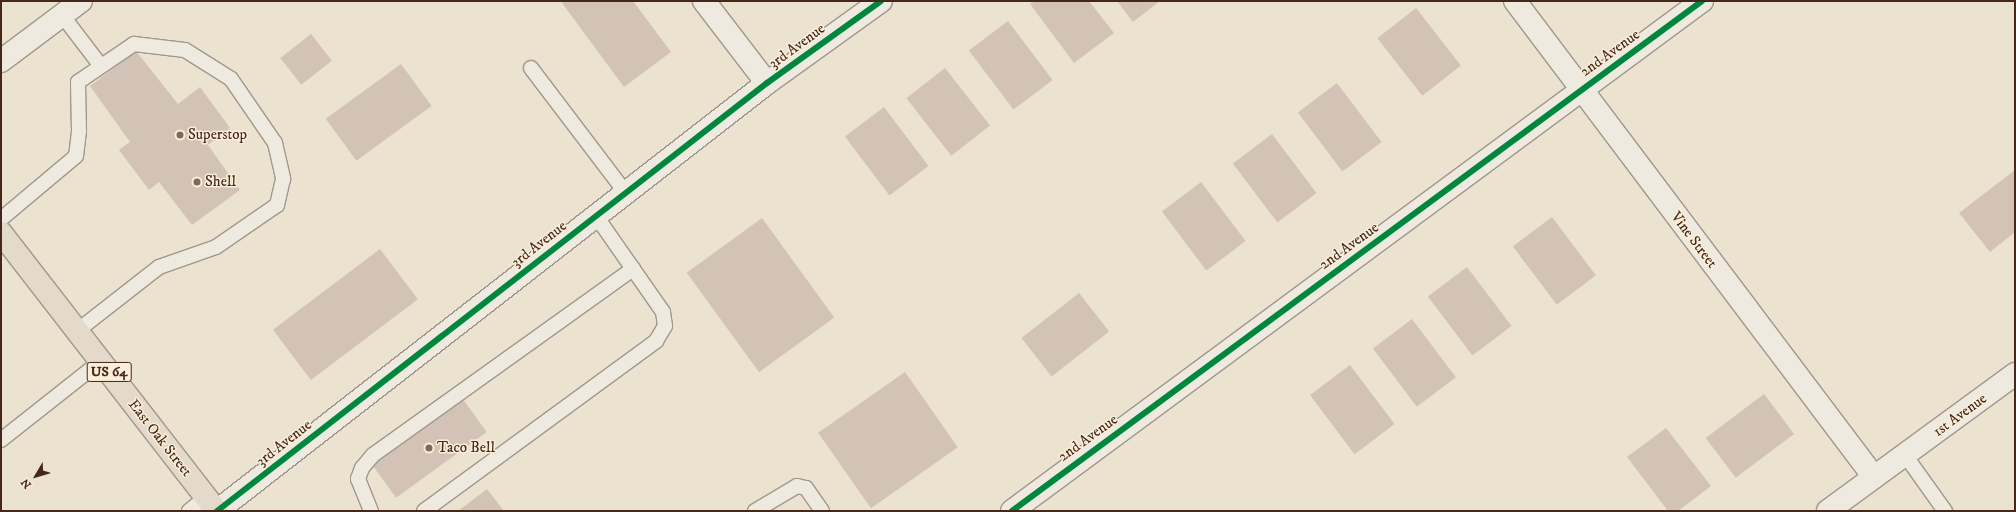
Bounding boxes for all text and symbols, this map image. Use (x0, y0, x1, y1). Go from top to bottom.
street label: 3rd Avenue (765, 20, 829, 72)
street label: 2nd Avenue (1577, 25, 1643, 81)
place label: Superstop (188, 126, 247, 144)
marker: Superstop (175, 130, 185, 140)
place label: Shell (205, 173, 236, 191)
marker: Shell (192, 177, 202, 187)
street label: Vine Street (1667, 208, 1721, 272)
street label: 3rd Avenue (508, 217, 570, 271)
street label: 2nd Avenue (1316, 218, 1382, 274)
road number: US 64 (86, 360, 132, 384)
street label: 1st Avenue (1930, 390, 1990, 440)
street label: East Oak Street (124, 396, 196, 480)
street label: 2nd Avenue (1055, 410, 1121, 466)
street label: 3rd Avenue (253, 416, 315, 470)
place label: Taco Bell (437, 439, 495, 457)
marker: Taco Bell (424, 443, 434, 453)
north arrow (16, 456, 56, 496)
text: N (18, 476, 35, 491)

